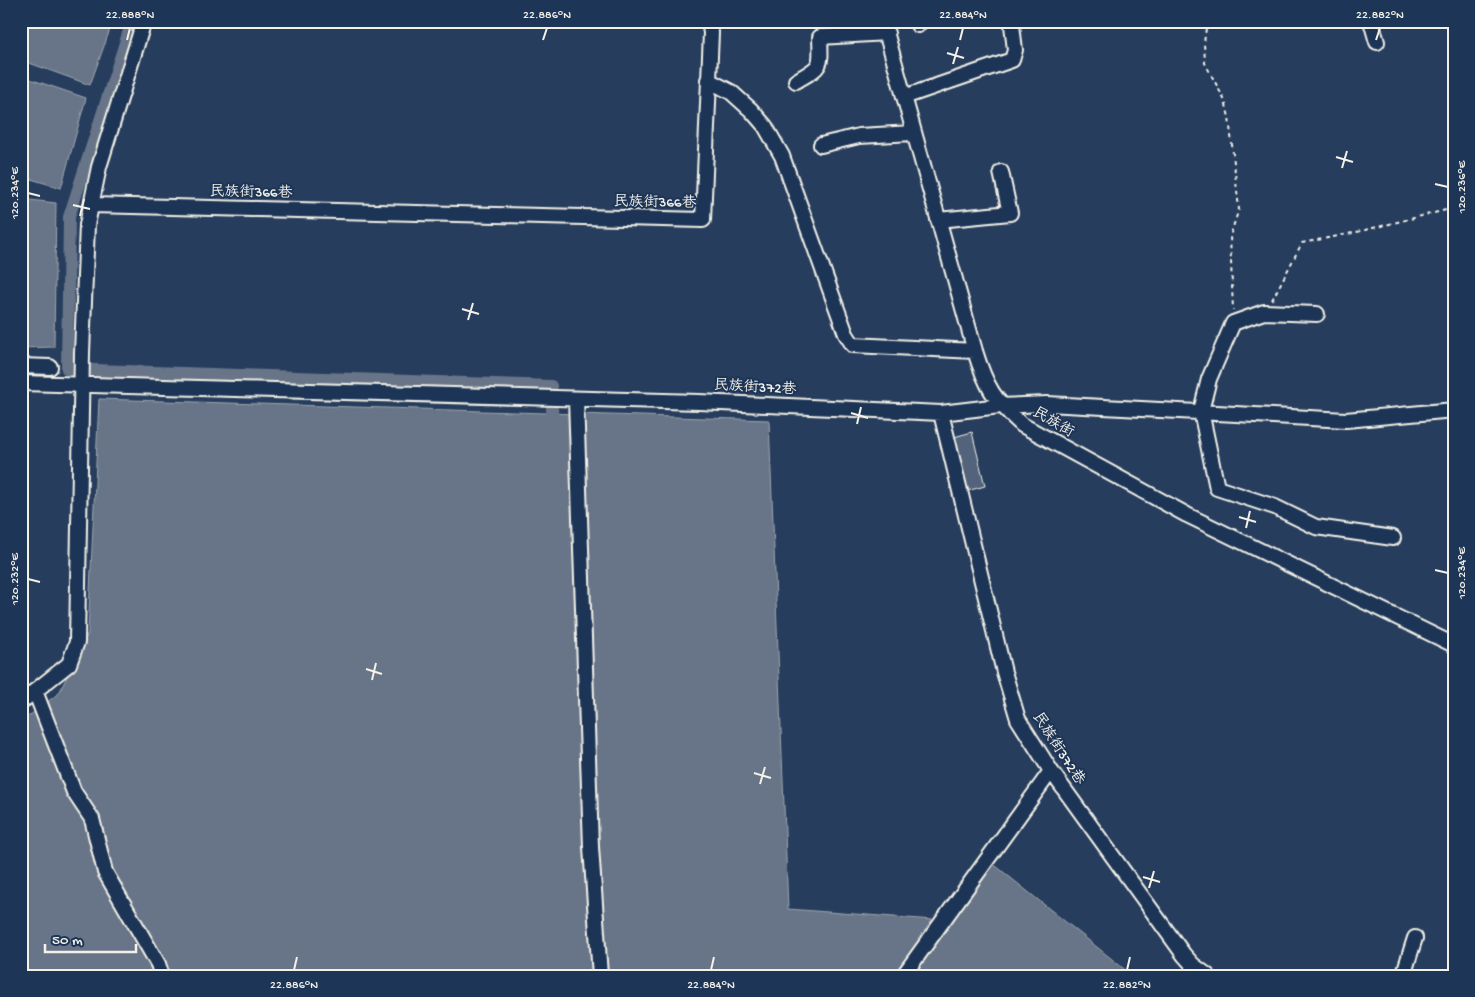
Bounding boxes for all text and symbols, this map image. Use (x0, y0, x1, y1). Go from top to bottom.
text: 22.888°N (106, 9, 154, 23)
text: 22.886°N (523, 9, 571, 23)
text: 22.884°N (939, 9, 987, 23)
text: 22.882°N (1356, 9, 1404, 23)
text: 120.236°E (1456, 160, 1470, 214)
text: 120.234°E (9, 166, 23, 220)
street label: 民族街366巷 (209, 183, 293, 203)
street label: 民族街366巷 (613, 193, 697, 213)
street label: 民族街372巷 (713, 377, 797, 399)
street label: 民族街 (1029, 404, 1077, 442)
text: 120.234°E (1456, 546, 1470, 600)
text: 120.232°E (9, 552, 23, 606)
street label: 民族街372巷 (1028, 709, 1088, 789)
scale bar (45, 922, 136, 954)
text: 50 m (52, 932, 83, 950)
text: 22.886°N (270, 979, 318, 993)
text: 22.884°N (687, 979, 735, 993)
text: 22.882°N (1103, 979, 1151, 993)

